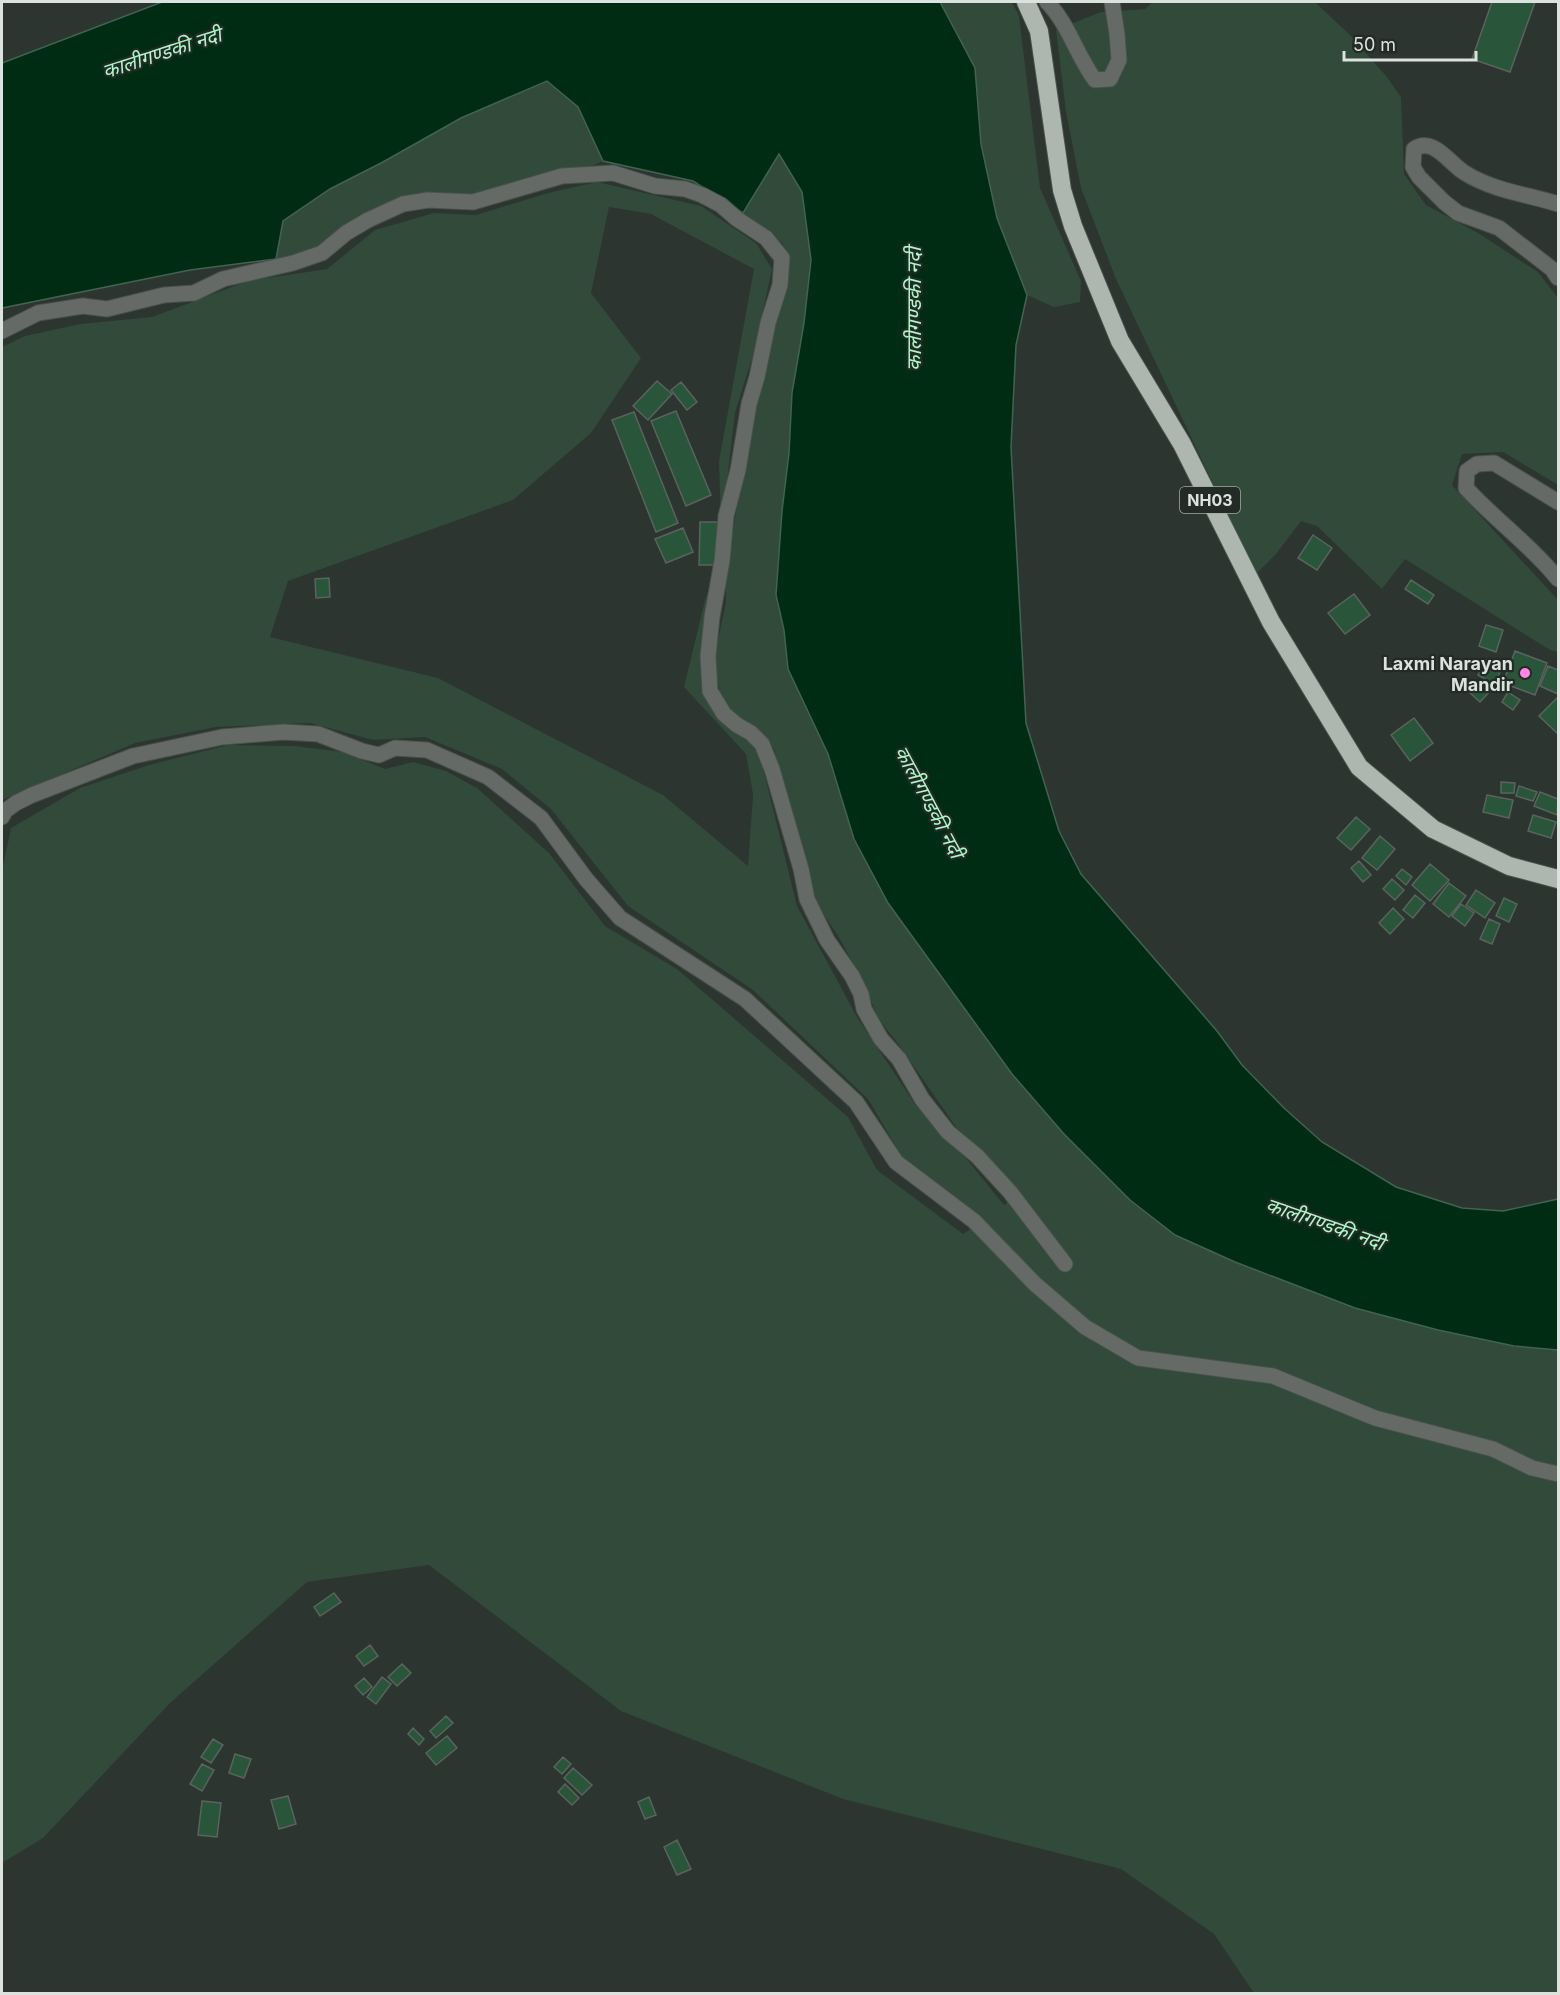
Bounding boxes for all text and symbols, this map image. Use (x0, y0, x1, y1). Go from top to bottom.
water label: कालीगण्डकी नदी (99, 21, 228, 84)
scale bar (1344, 24, 1476, 62)
text: 50 m (1353, 34, 1396, 55)
water label: कालीगण्डकी नदी (902, 243, 926, 371)
road number: NH03 (1180, 487, 1240, 513)
place label: Laxmi Narayan Mandir (1383, 653, 1513, 695)
marker: Laxmi Narayan Mandir (1518, 666, 1532, 680)
water label: कालीगण्डकी नदी (889, 742, 970, 866)
water label: कालीगण्डकी नदी (1263, 1192, 1391, 1257)

